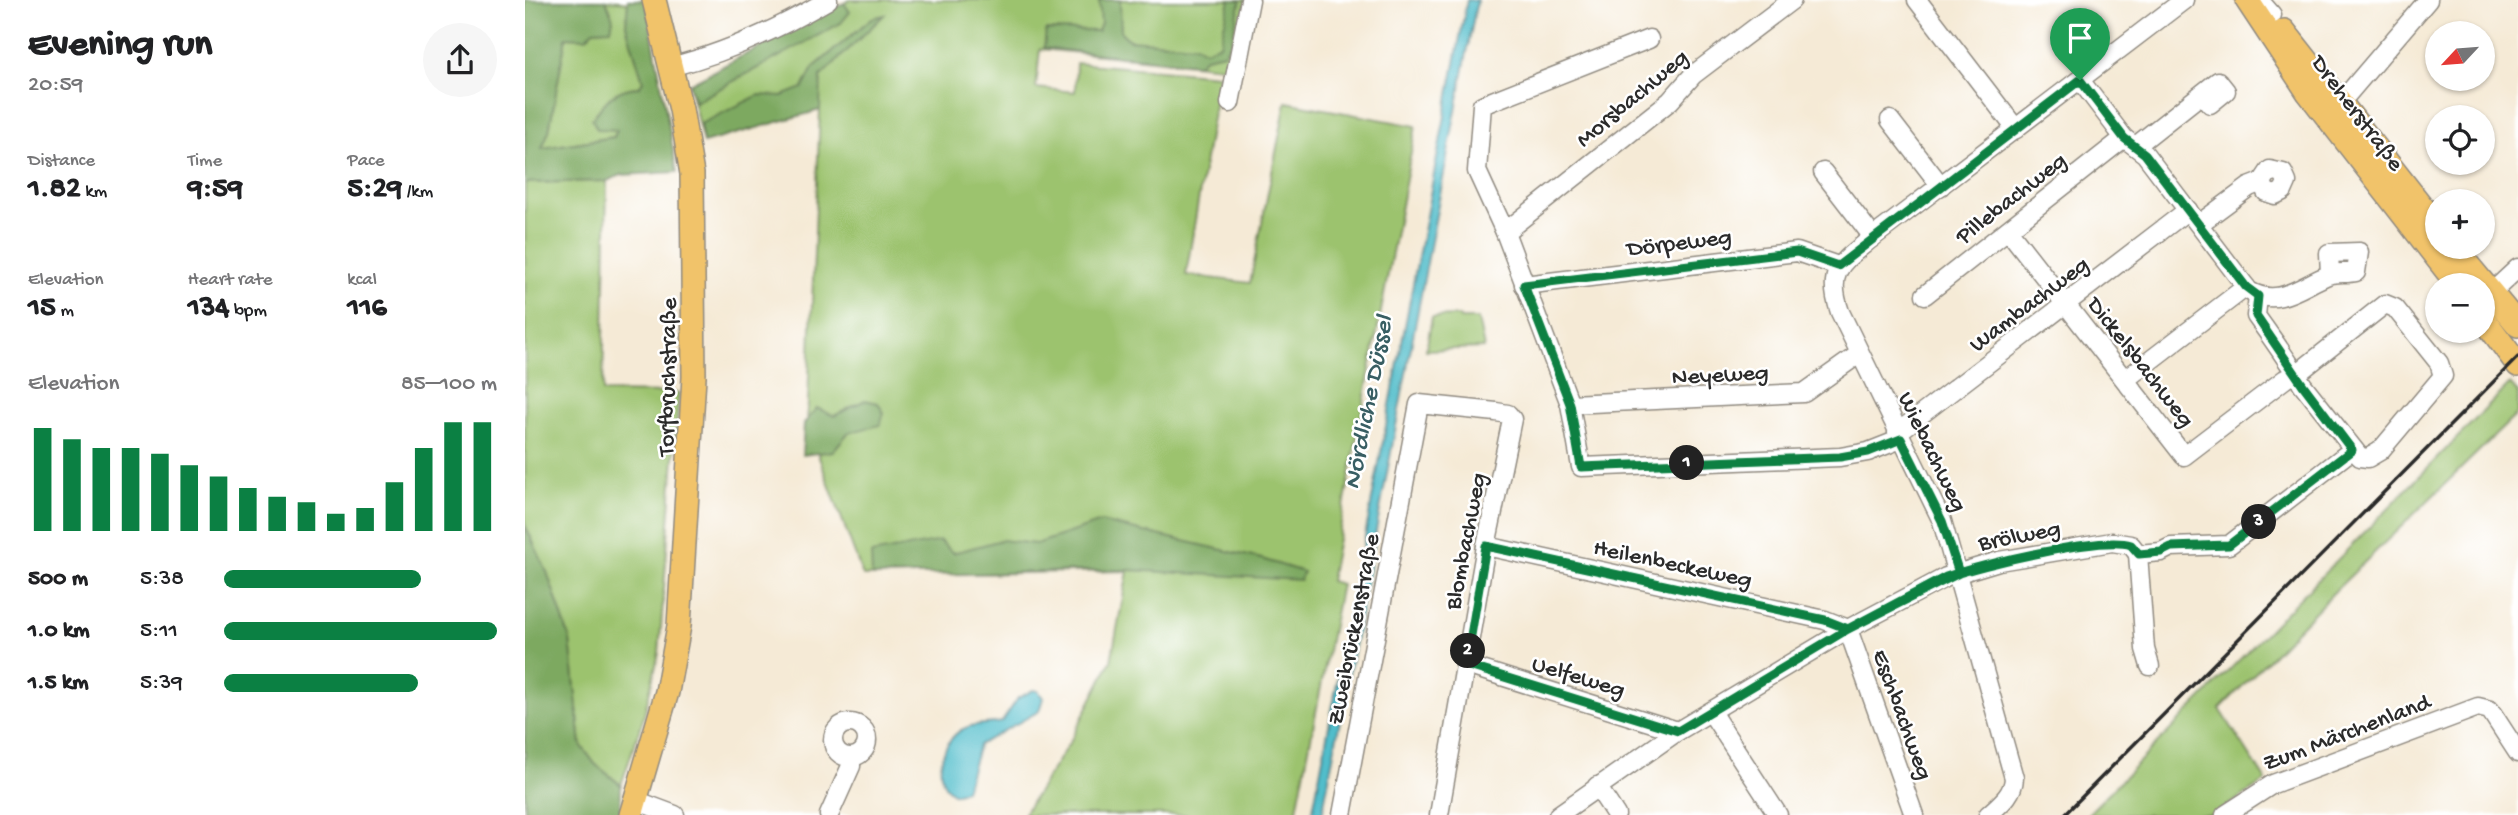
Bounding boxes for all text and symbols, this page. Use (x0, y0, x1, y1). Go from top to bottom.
pin (2050, 8, 2110, 80)
icon: arrive (2061, 19, 2099, 57)
north arrow (2425, 21, 2495, 91)
map controls (2425, 21, 2495, 343)
button: share (423, 23, 497, 97)
text: Evening run (28, 24, 212, 68)
street label: Morsbachweg (1571, 44, 1695, 155)
street label: Dreherstraße (2302, 49, 2410, 178)
text: 20:59 (28, 72, 83, 99)
button: locate (2425, 105, 2495, 175)
street label: Pillebachweg (1950, 147, 2074, 253)
text: Distance (28, 150, 95, 173)
text: Time (188, 150, 222, 173)
text: Pace (347, 150, 385, 173)
text: 1.82 (28, 173, 81, 208)
text: 9:59 (188, 173, 243, 208)
text: 5:29 (347, 173, 402, 208)
text: km (81, 181, 107, 204)
text: /km (402, 181, 433, 204)
button: + (2425, 189, 2495, 259)
street label: Dörpeweg (1623, 224, 1734, 266)
street label: Wambachweg (1964, 251, 2096, 360)
text: Elevation (28, 269, 104, 292)
text: Heart rate (188, 269, 273, 292)
text: kcal (347, 269, 377, 292)
button: − (2425, 273, 2495, 343)
street label: Dickelsbachweg (2078, 290, 2199, 434)
text: 15 (28, 292, 56, 327)
text: 134 (188, 292, 230, 327)
text: 116 (347, 292, 387, 327)
street label: Torfbruchstraße (654, 297, 685, 459)
text: m (56, 300, 74, 323)
text: bpm (230, 300, 267, 323)
water label: Nördliche Düssel (1338, 312, 1403, 492)
street label: Neyeweg (1671, 359, 1769, 394)
text: Elevation (28, 371, 119, 398)
text: 85–100 m (401, 371, 497, 398)
street label: Wiebachweg (1889, 388, 1972, 517)
pin: 1 (1669, 446, 1705, 480)
text: 1 (1683, 451, 1690, 474)
street label: Blombachweg (1440, 471, 1495, 614)
pin: 3 (2241, 504, 2277, 540)
text: 3 (2254, 510, 2263, 533)
street label: Brölweg (1975, 515, 2063, 560)
street label: Zweibrückenstraße (1323, 531, 1388, 728)
street label: Heilenbeckeweg (1590, 534, 1754, 596)
text: 500 m (28, 566, 88, 593)
text: 5:38 (140, 566, 184, 593)
text: 1.0 km (28, 618, 90, 645)
text: 5:11 (140, 618, 178, 645)
pin: 2 (1451, 634, 1485, 668)
text: 2 (1463, 639, 1472, 662)
street label: Eschbachweg (1864, 646, 1938, 784)
street label: Uelfeweg (1528, 650, 1628, 706)
text: 1.5 km (28, 670, 89, 697)
text: 5:39 (140, 670, 183, 697)
street label: Zum Märchenland (2259, 688, 2437, 780)

